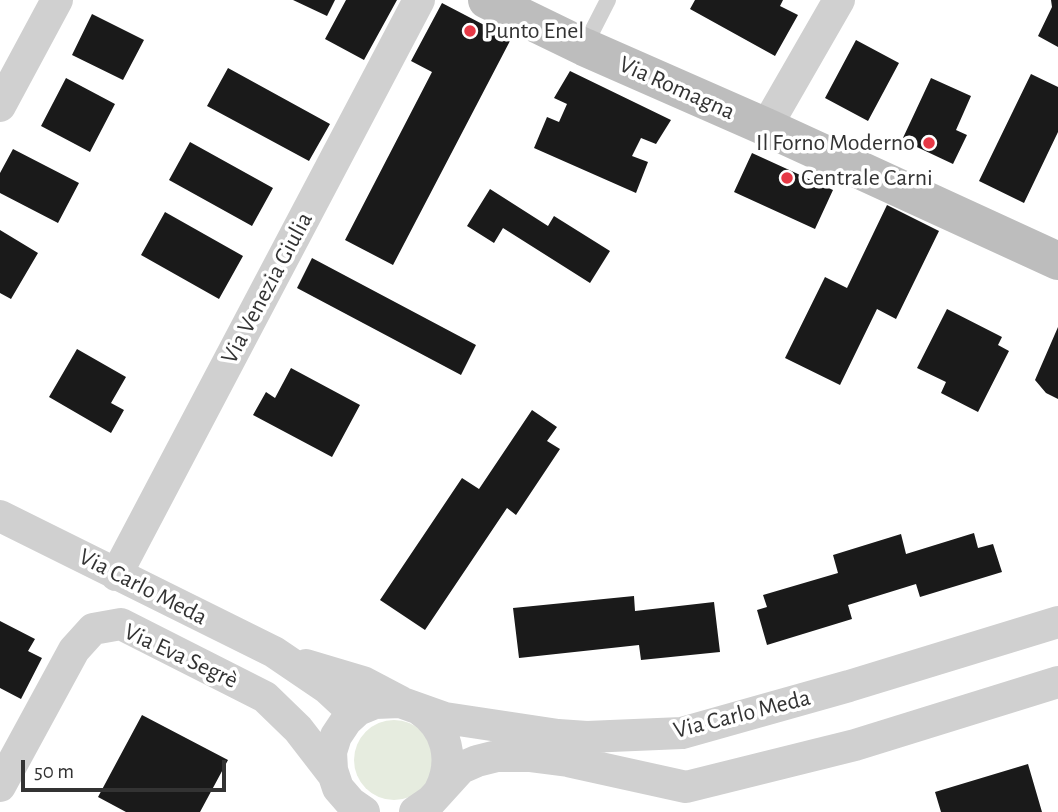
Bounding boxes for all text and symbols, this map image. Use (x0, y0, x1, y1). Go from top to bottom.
place label: Punto Enel (484, 17, 584, 45)
marker: Punto Enel (462, 23, 478, 39)
street label: Via Romagna (615, 50, 739, 126)
place label: Il Forno Moderno (756, 129, 915, 157)
marker: Il Forno Moderno (921, 135, 937, 151)
place label: Centrale Carni (801, 164, 933, 192)
marker: Centrale Carni (779, 170, 795, 186)
street label: Via Venezia Giulia (215, 207, 319, 369)
street label: Via Carlo Meda (74, 542, 212, 632)
street label: Via Eva Segrè (120, 617, 242, 695)
street label: Via Carlo Meda (670, 683, 814, 745)
scale bar (24, 746, 229, 790)
text: 50 m (34, 761, 74, 782)

